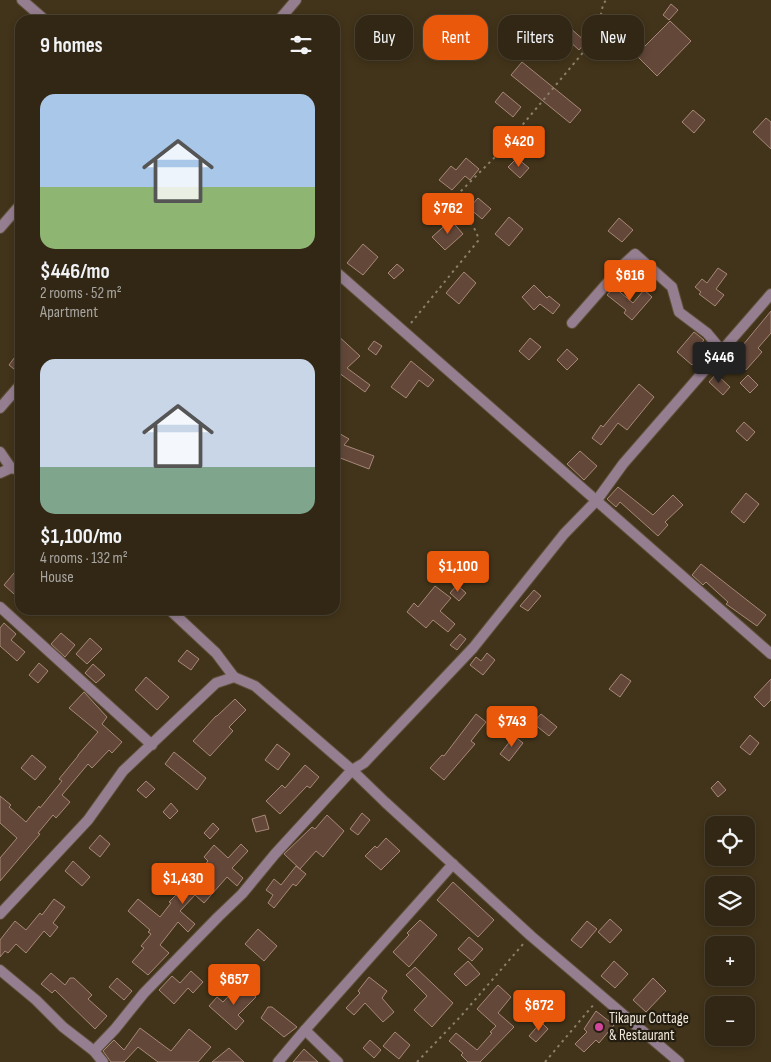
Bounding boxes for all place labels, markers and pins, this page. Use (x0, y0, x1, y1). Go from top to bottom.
pin: $420 (489, 126, 549, 168)
pin: $762 (418, 192, 478, 235)
pin: $616 (600, 260, 660, 302)
pin: $446 (689, 342, 749, 384)
pin: $1,100 (417, 550, 499, 593)
pin: $743 (482, 706, 542, 748)
pin: $1,430 (142, 862, 224, 905)
pin: $657 (204, 964, 264, 1006)
pin: $672 (509, 990, 569, 1032)
place label: Tikapur Cottage & Restaurant (609, 1009, 689, 1045)
marker: Tikapur Cottage & Restaurant (593, 1021, 605, 1033)

